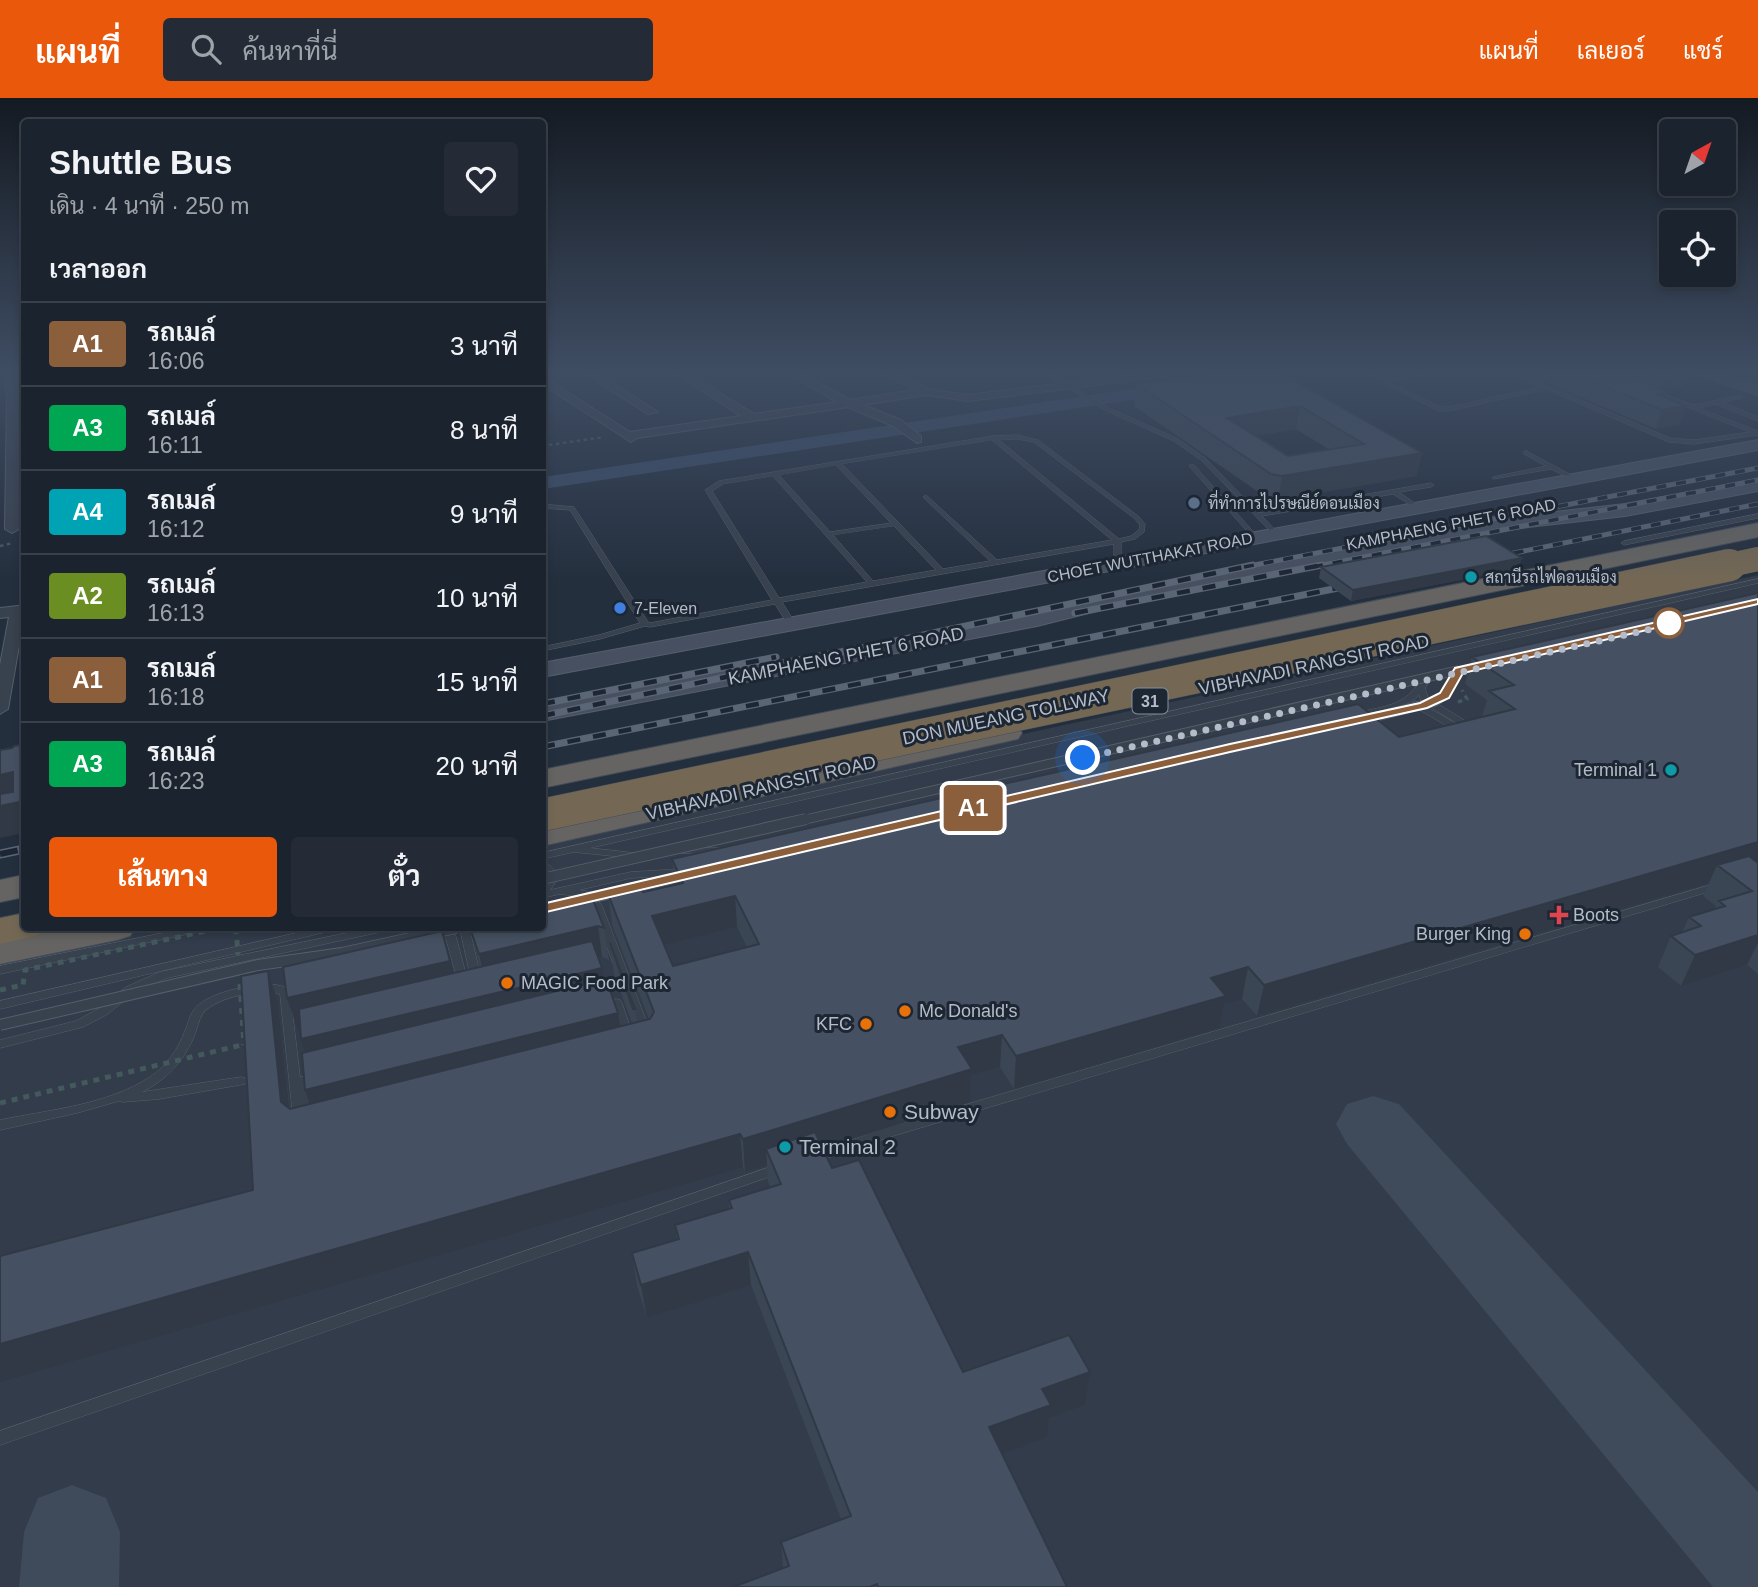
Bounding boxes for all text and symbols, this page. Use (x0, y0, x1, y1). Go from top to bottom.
search box (163, 18, 653, 81)
icon: search (187, 30, 225, 68)
text: แผนที่ (35, 33, 121, 70)
text: ค้นหาที่นี่ (243, 36, 338, 66)
text: แผนที่ (1479, 37, 1539, 64)
text: เลเยอร์ (1577, 37, 1645, 64)
text: แชร์ (1683, 37, 1723, 64)
north arrow (1659, 119, 1736, 196)
map controls (1659, 119, 1736, 287)
button: heart (444, 142, 518, 216)
text: Shuttle Bus (49, 144, 232, 181)
text: เดิน · 4 นาที · 250 m (49, 193, 249, 219)
button: locate (1659, 210, 1736, 287)
text: เวลาออก (49, 254, 147, 284)
text: รถเมล์ (147, 317, 216, 347)
text: A1 (72, 330, 103, 357)
text: 3 นาที (450, 331, 518, 361)
text: 16:06 (147, 348, 205, 374)
text: รถเมล์ (147, 401, 216, 431)
text: A3 (72, 414, 103, 441)
text: 8 นาที (450, 415, 518, 445)
text: 16:11 (147, 432, 203, 458)
text: รถเมล์ (147, 485, 216, 515)
place label: ที่ทำการไปรษณีย์ดอนเมือง (1208, 489, 1380, 512)
marker: ที่ทำการไปรษณีย์ดอนเมือง (1186, 495, 1202, 511)
street label: KAMPHAENG PHET 6 ROAD (1345, 496, 1557, 553)
text: A4 (72, 498, 103, 525)
text: 9 นาที (450, 499, 518, 529)
text: 16:12 (147, 516, 205, 542)
street label: CHOET WUTTHAKAT ROAD (1046, 529, 1254, 586)
place label: สถานีรถไฟดอนเมือง (1485, 566, 1617, 586)
text: รถเมล์ (147, 569, 216, 599)
marker: สถานีรถไฟดอนเมือง (1463, 569, 1479, 585)
text: A2 (72, 582, 103, 609)
text: 10 นาที (436, 583, 518, 613)
text: 16:13 (147, 600, 205, 626)
marker: 7-Eleven (612, 600, 628, 616)
place label: 7-Eleven (634, 600, 697, 617)
unlabelled marker (1654, 608, 1684, 638)
street label: KAMPHAENG PHET 6 ROAD (726, 623, 966, 689)
street label: VIBHAVADI RANGSIT ROAD (1197, 631, 1431, 699)
text: รถเมล์ (147, 653, 216, 683)
text: A1 (72, 666, 103, 693)
text: 15 นาที (436, 667, 518, 697)
text: 16:18 (147, 684, 205, 710)
street label: DON MUEANG TOLLWAY (901, 685, 1111, 749)
road number: 31 (1132, 688, 1168, 714)
text: รถเมล์ (147, 737, 216, 767)
your location (1065, 740, 1100, 775)
text: A3 (72, 750, 103, 777)
text: 20 นาที (436, 751, 518, 781)
street label: VIBHAVADI RANGSIT ROAD (644, 752, 878, 824)
place label: Terminal 1 (1574, 760, 1657, 780)
marker: Terminal 1 (1663, 762, 1679, 778)
text: 16:23 (147, 768, 205, 794)
line badge: A1 (942, 785, 1004, 831)
text: A1 (958, 794, 988, 821)
button: เส้นทาง (49, 837, 277, 917)
button: ตั๋ว (291, 837, 518, 917)
place label: Boots (1573, 905, 1619, 925)
marker: Boots (1551, 907, 1567, 923)
place label: Burger King (1416, 924, 1511, 944)
marker: Burger King (1517, 926, 1533, 942)
place label: MAGIC Food Park (521, 973, 669, 993)
marker: MAGIC Food Park (499, 975, 515, 991)
place label: Mc Donald's (919, 1001, 1017, 1021)
marker: Mc Donald's (897, 1003, 913, 1019)
place label: KFC (816, 1014, 852, 1034)
marker: KFC (858, 1016, 874, 1032)
place label: Subway (904, 1100, 979, 1123)
marker: Subway (882, 1104, 898, 1120)
place label: Terminal 2 (799, 1135, 896, 1158)
marker: Terminal 2 (777, 1139, 793, 1155)

